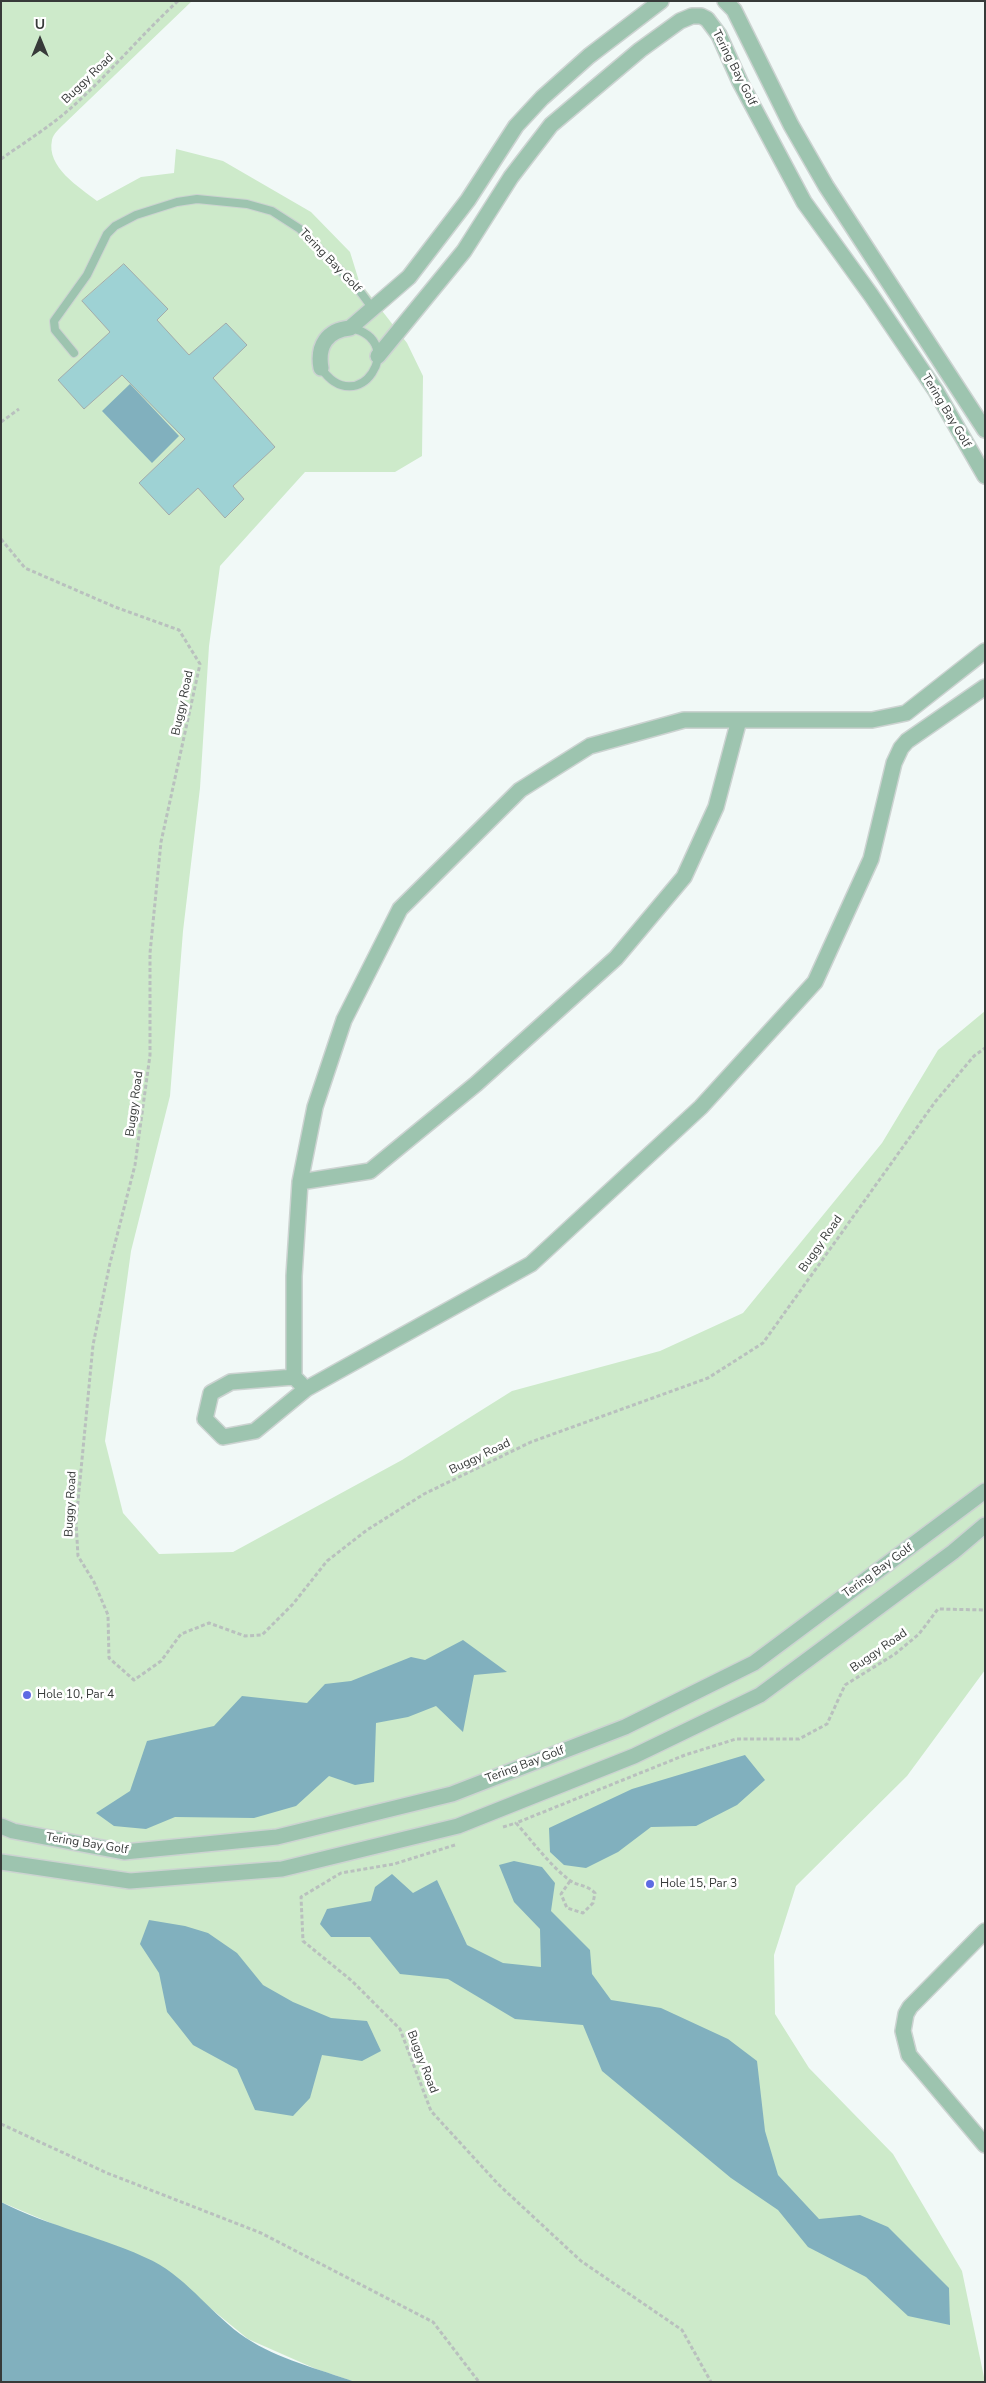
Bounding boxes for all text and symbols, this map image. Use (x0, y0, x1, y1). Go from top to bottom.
north arrow (15, 15, 65, 65)
text: U (35, 15, 45, 34)
street label: Tering Bay Golf (709, 28, 759, 108)
street label: Buggy Road (59, 51, 117, 107)
street label: Tering Bay Golf (296, 226, 364, 296)
street label: Tering Bay Golf (918, 372, 974, 450)
street label: Buggy Road (169, 669, 197, 737)
street label: Buggy Road (123, 1070, 147, 1138)
street label: Buggy Road (796, 1213, 846, 1275)
street label: Buggy Road (447, 1436, 513, 1478)
street label: Buggy Road (62, 1471, 80, 1537)
street label: Tering Bay Golf (840, 1541, 916, 1601)
street label: Buggy Road (848, 1626, 910, 1676)
place label: Hole 10, Par 4 (37, 1688, 114, 1702)
marker: Hole 10, Par 4 (21, 1689, 33, 1701)
street label: Tering Bay Golf (484, 1743, 566, 1787)
street label: Tering Bay Golf (45, 1830, 129, 1858)
place label: Hole 15, Par 3 (660, 1877, 737, 1891)
marker: Hole 15, Par 3 (644, 1878, 656, 1890)
street label: Buggy Road (403, 2029, 441, 2095)

